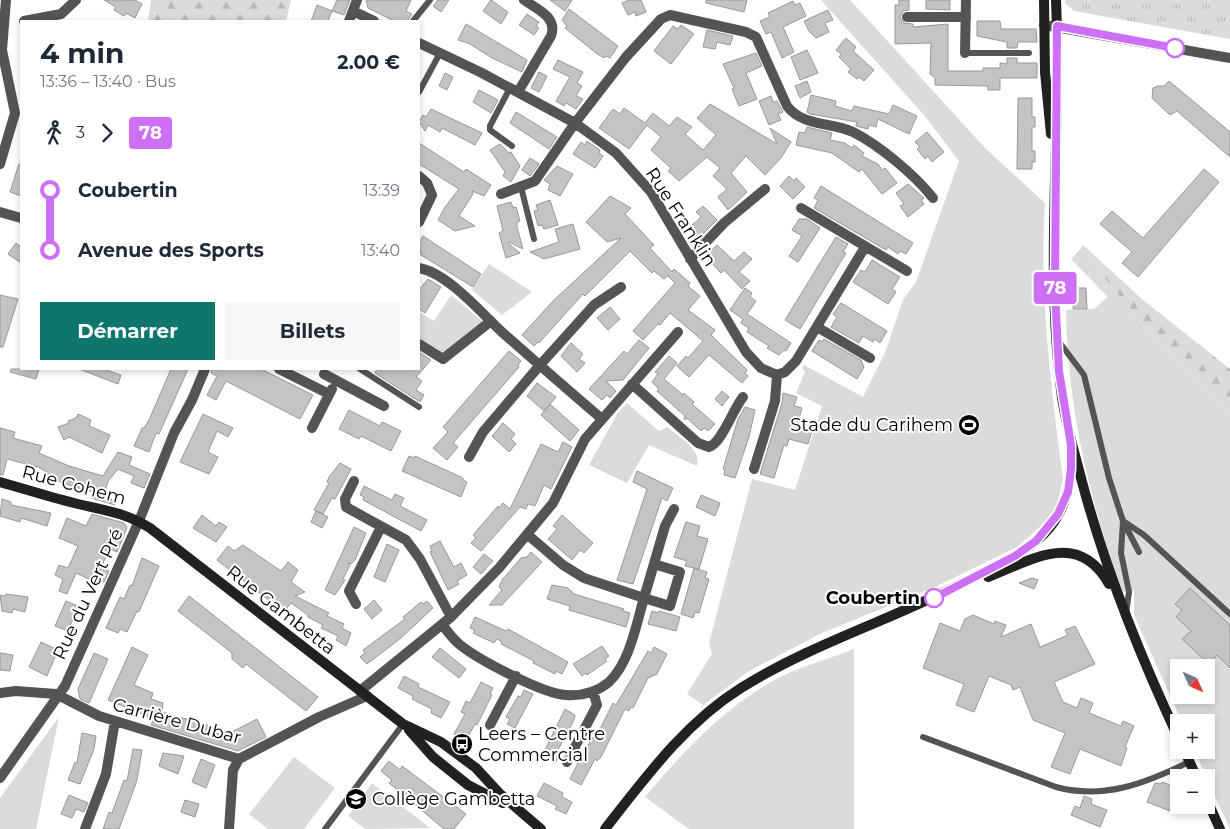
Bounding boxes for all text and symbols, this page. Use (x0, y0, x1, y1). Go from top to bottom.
text: 4 min (40, 36, 124, 70)
unlabelled marker (1165, 38, 1185, 58)
text: 2.00 € (337, 51, 400, 74)
text: 13:36 – 13:40 · Bus (40, 72, 176, 91)
icon: walk (40, 119, 68, 147)
icon: forward (93, 119, 121, 147)
text: 78 (139, 122, 162, 144)
text: 3 (76, 123, 85, 142)
street label: Rue Franklin (641, 163, 721, 271)
text: Coubertin (78, 179, 178, 202)
text: 13:39 (363, 181, 400, 200)
text: Avenue des Sports (78, 239, 264, 262)
text: 13:40 (361, 241, 400, 260)
line badge: 78 (1032, 272, 1078, 304)
text: 78 (1044, 277, 1066, 299)
button: Démarrer (40, 302, 215, 360)
button: Billets (225, 302, 400, 360)
sports icon: Stade du Carihem (957, 413, 981, 437)
place label: Stade du Carihem (790, 414, 953, 436)
street label: Rue Cohem (20, 461, 128, 509)
street label: Rue du Vert Pré (48, 525, 128, 663)
street label: Rue Gambetta (222, 561, 340, 659)
place label: Coubertin (826, 587, 920, 609)
marker: Coubertin (924, 588, 944, 608)
north arrow (1170, 659, 1215, 704)
map controls (1170, 659, 1215, 814)
street label: Carrière Dubar (110, 693, 244, 749)
button: + (1170, 714, 1215, 759)
place label: Leers – Centre Commercial (478, 723, 605, 766)
bus stop icon: Leers – Centre Commercial (450, 732, 474, 756)
button: − (1170, 769, 1215, 814)
school or university icon: Collège Gambetta (344, 787, 368, 811)
place label: Collège Gambetta (372, 788, 535, 810)

